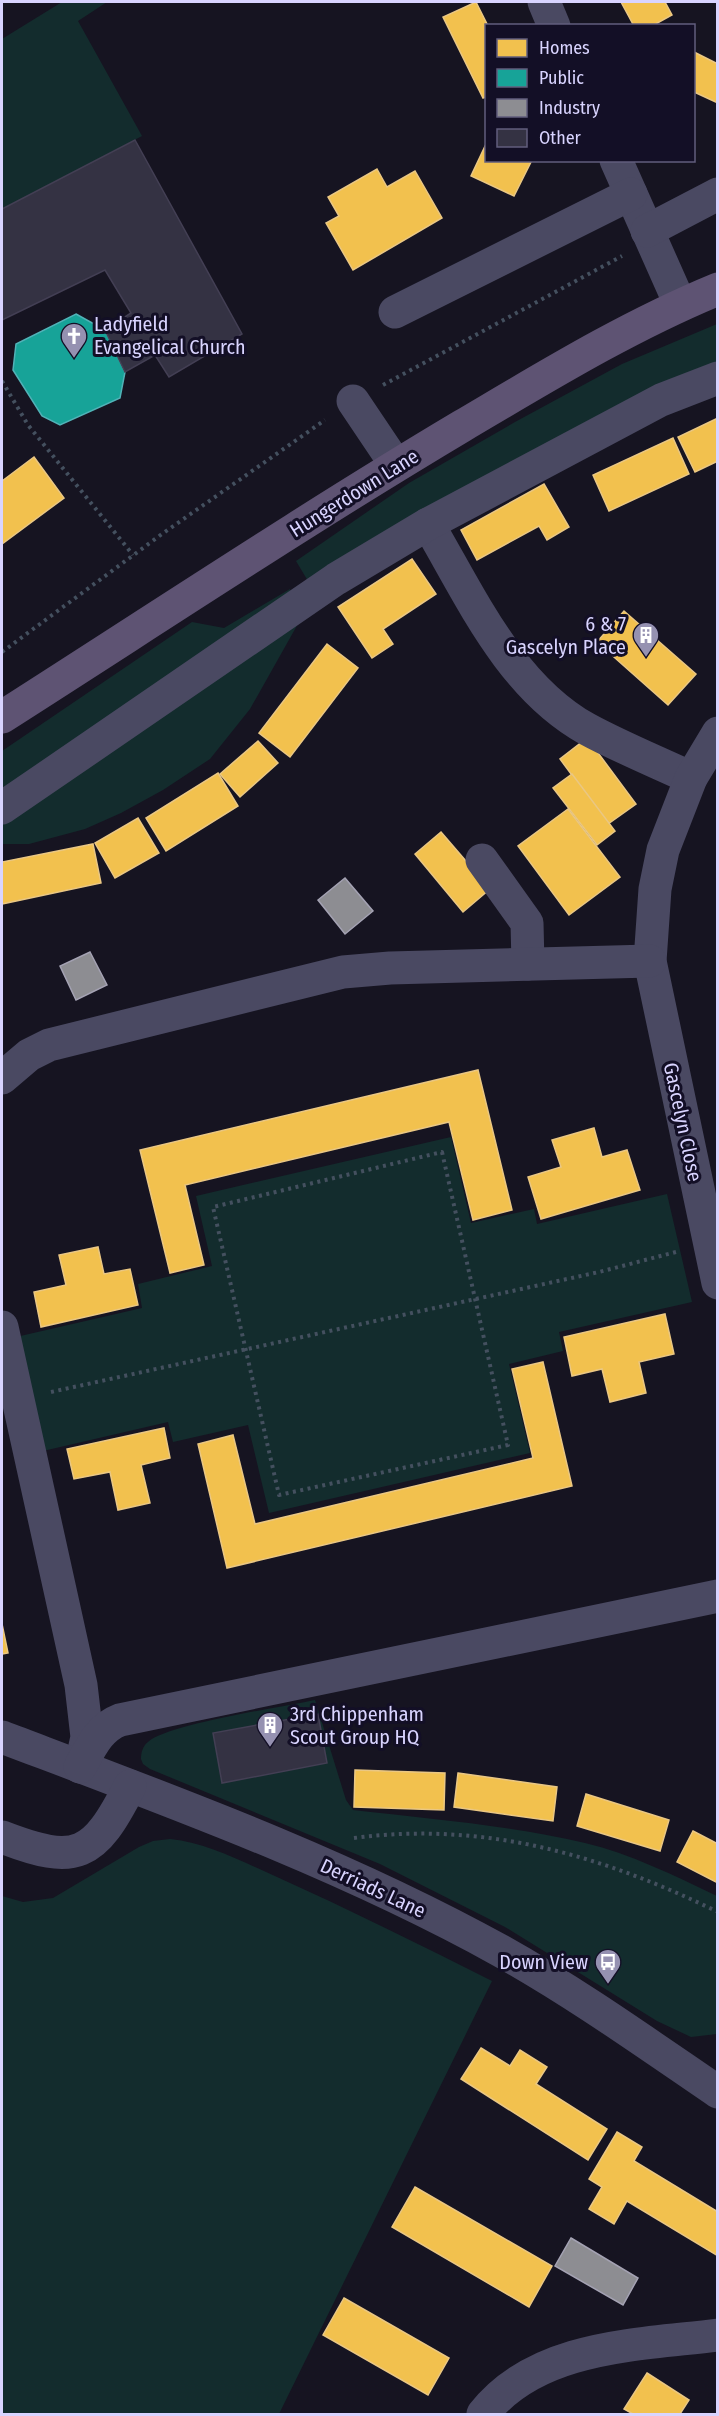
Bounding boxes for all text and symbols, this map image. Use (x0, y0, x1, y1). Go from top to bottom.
legend (485, 24, 695, 162)
text: Homes (539, 37, 590, 59)
text: Public (539, 67, 584, 89)
text: Industry (539, 97, 600, 119)
text: Other (539, 127, 582, 149)
place label: Ladyfield Evangelical Church (94, 312, 246, 359)
church icon: Ladyfield Evangelical Church (59, 321, 89, 359)
street label: Hungerdown Lane (285, 444, 423, 542)
place label: 6 & 7 Gascelyn Place (506, 612, 626, 659)
building icon: 6 & 7 Gascelyn Place (631, 620, 661, 658)
street label: Gascelyn Close (659, 1060, 707, 1184)
place label: 3rd Chippenham Scout Group HQ (290, 1702, 424, 1749)
building icon: 3rd Chippenham Scout Group HQ (255, 1710, 285, 1748)
street label: Derriads Lane (317, 1853, 429, 1923)
bus stop icon: Down View (593, 1947, 623, 1985)
place label: Down View (499, 1950, 588, 1974)

